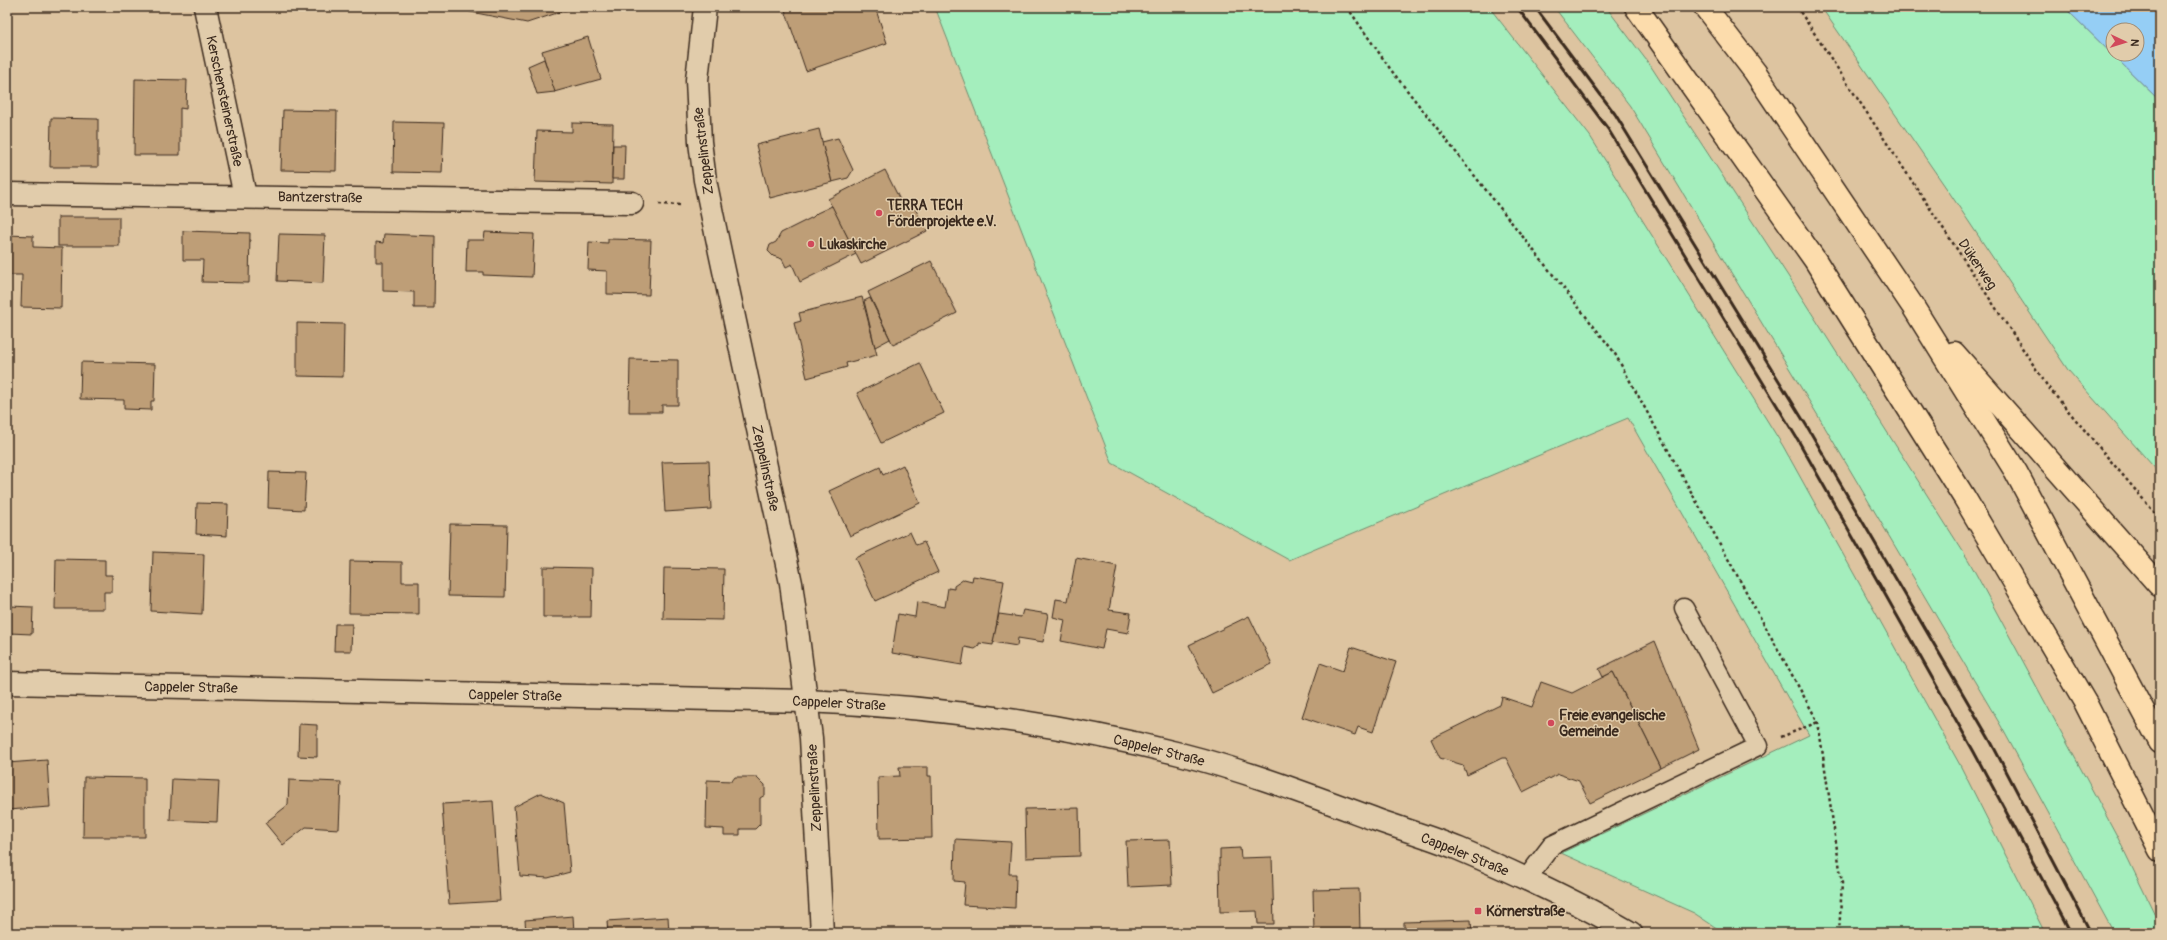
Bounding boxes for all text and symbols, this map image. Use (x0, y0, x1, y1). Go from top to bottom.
north arrow (2105, 22, 2145, 62)
street label: Kerschensteinerstraße (202, 34, 247, 168)
text: N (2128, 38, 2141, 47)
street label: Zeppelinstraße (690, 106, 717, 196)
street label: Bantzerstraße (278, 188, 363, 207)
place label: TERRA TECH Förderprojekte e.V. (886, 197, 997, 230)
marker: TERRA TECH Förderprojekte e.V. (874, 208, 884, 218)
place label: Lukaskirche (819, 236, 888, 253)
street label: Dükerweg (1955, 236, 2001, 293)
marker: Lukaskirche (806, 239, 816, 249)
street label: Zeppelinstraße (748, 423, 783, 513)
street label: Cappeler Straße (144, 678, 238, 697)
street label: Cappeler Straße (468, 686, 562, 705)
street label: Cappeler Straße (792, 693, 886, 714)
place label: Freie evangelische Gemeinde (1559, 707, 1666, 740)
marker: Freie evangelische Gemeinde (1546, 718, 1556, 728)
street label: Cappeler Straße (1112, 731, 1206, 770)
street label: Zeppelinstraße (804, 744, 825, 832)
street label: Cappeler Straße (1418, 829, 1511, 880)
place label: Körnerstraße (1486, 903, 1566, 920)
marker: Körnerstraße (1473, 906, 1483, 916)

